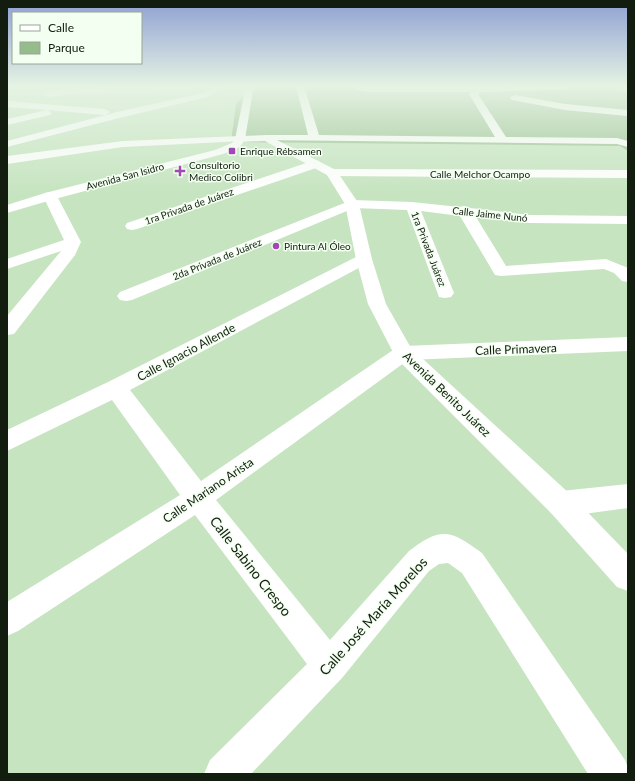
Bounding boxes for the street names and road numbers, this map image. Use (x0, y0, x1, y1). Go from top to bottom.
street label: Avenida San Isidro (85, 160, 166, 192)
street label: Calle Melchor Ocampo (430, 168, 530, 180)
street label: 1ra Privada de Juárez (143, 185, 235, 227)
street label: Calle Jaime Nunó (452, 204, 529, 224)
street label: 1ra Privada Juárez (409, 210, 449, 289)
street label: 2da Privada de Juárez (171, 235, 264, 282)
street label: Calle Ignacio Allende (134, 320, 238, 384)
street label: Calle Primavera (475, 340, 557, 358)
street label: Avenida Benito Juárez (400, 348, 494, 440)
street label: Calle Mariano Arista (160, 454, 256, 526)
street label: Calle Sabino Crespo (207, 513, 295, 619)
street label: Calle José María Morelos (315, 553, 431, 679)

